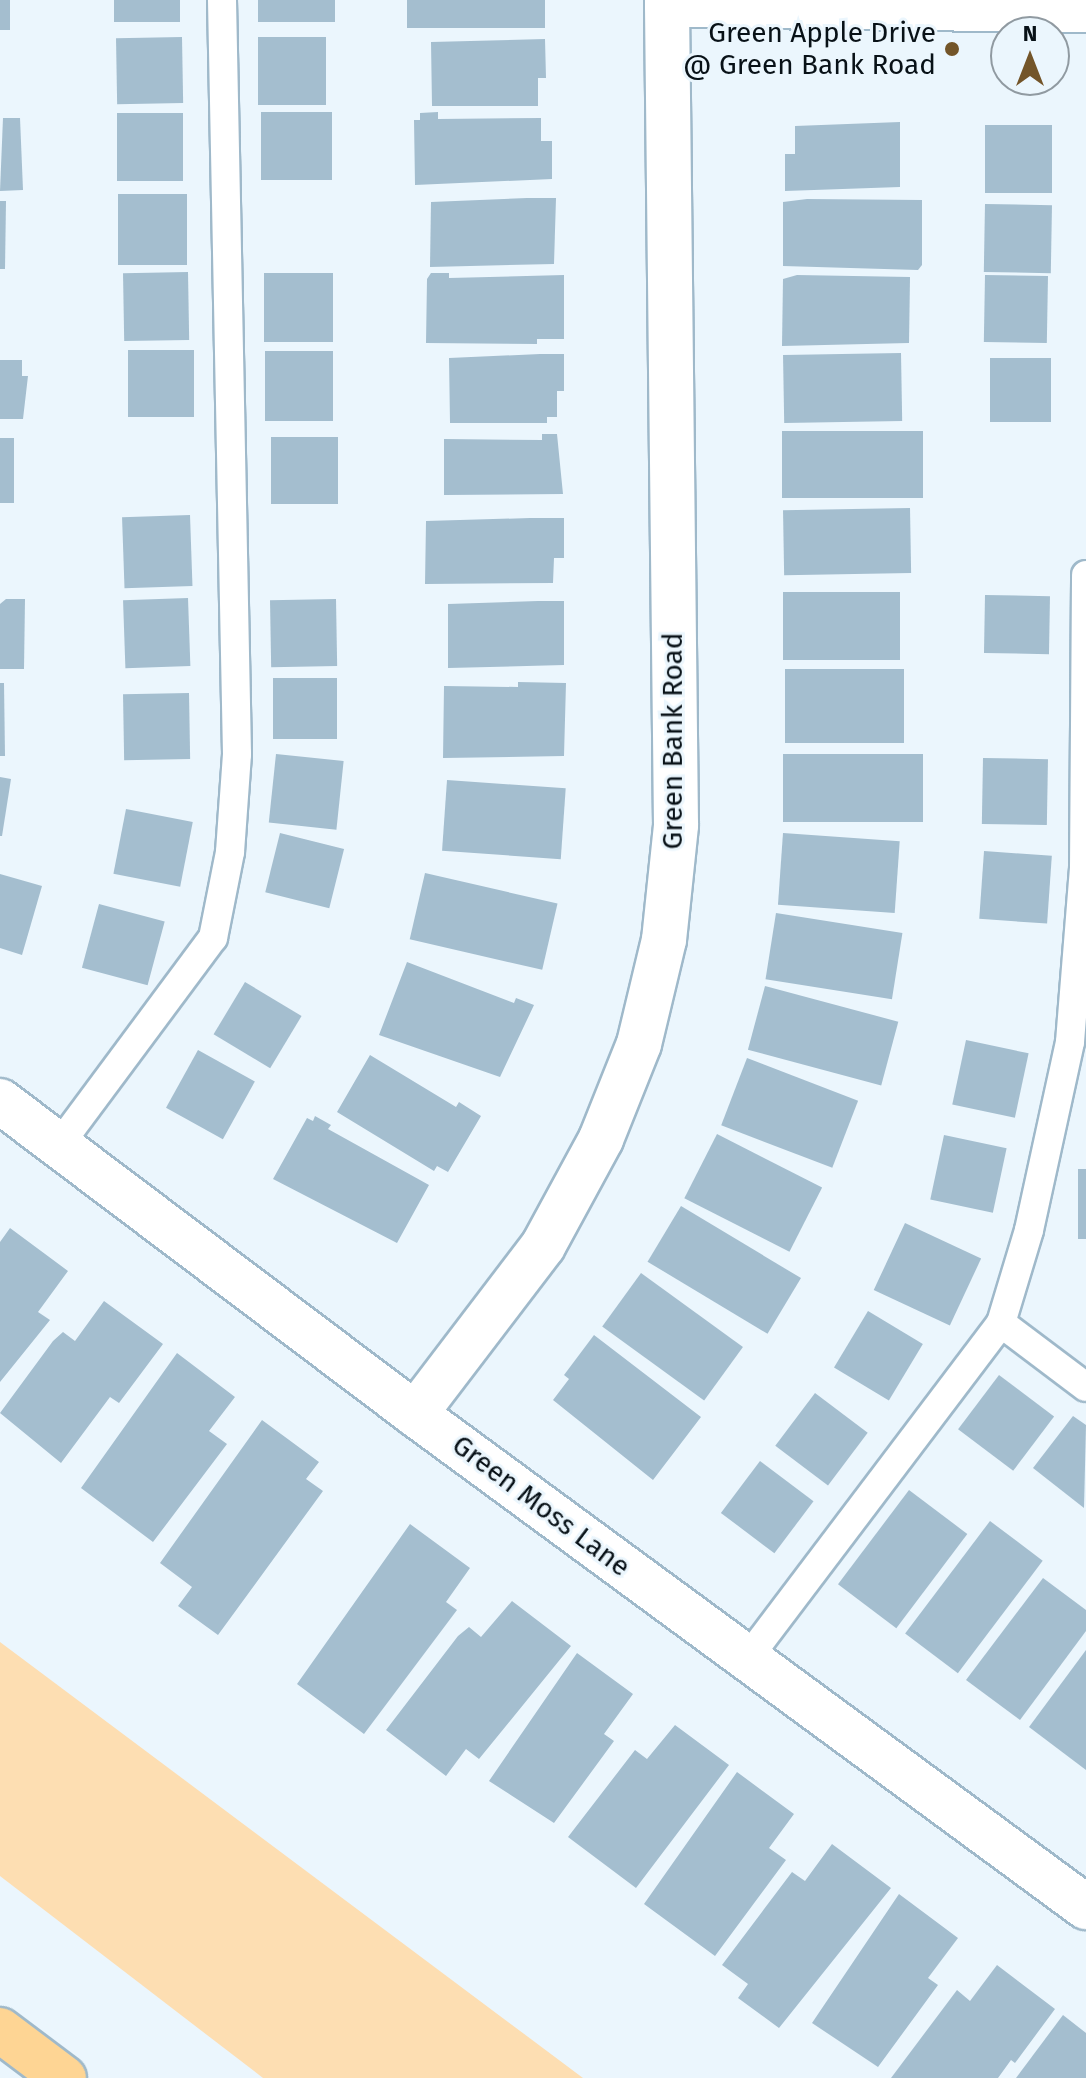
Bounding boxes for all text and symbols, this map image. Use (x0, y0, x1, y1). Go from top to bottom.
place label: Green Apple Drive @ Green Bank Road (683, 16, 936, 82)
north arrow (990, 16, 1070, 96)
text: N (1023, 20, 1037, 47)
marker: Green Apple Drive @ Green Bank Road (943, 40, 961, 58)
street label: Green Bank Road (656, 633, 690, 849)
street label: Green Moss Lane (445, 1428, 637, 1584)

